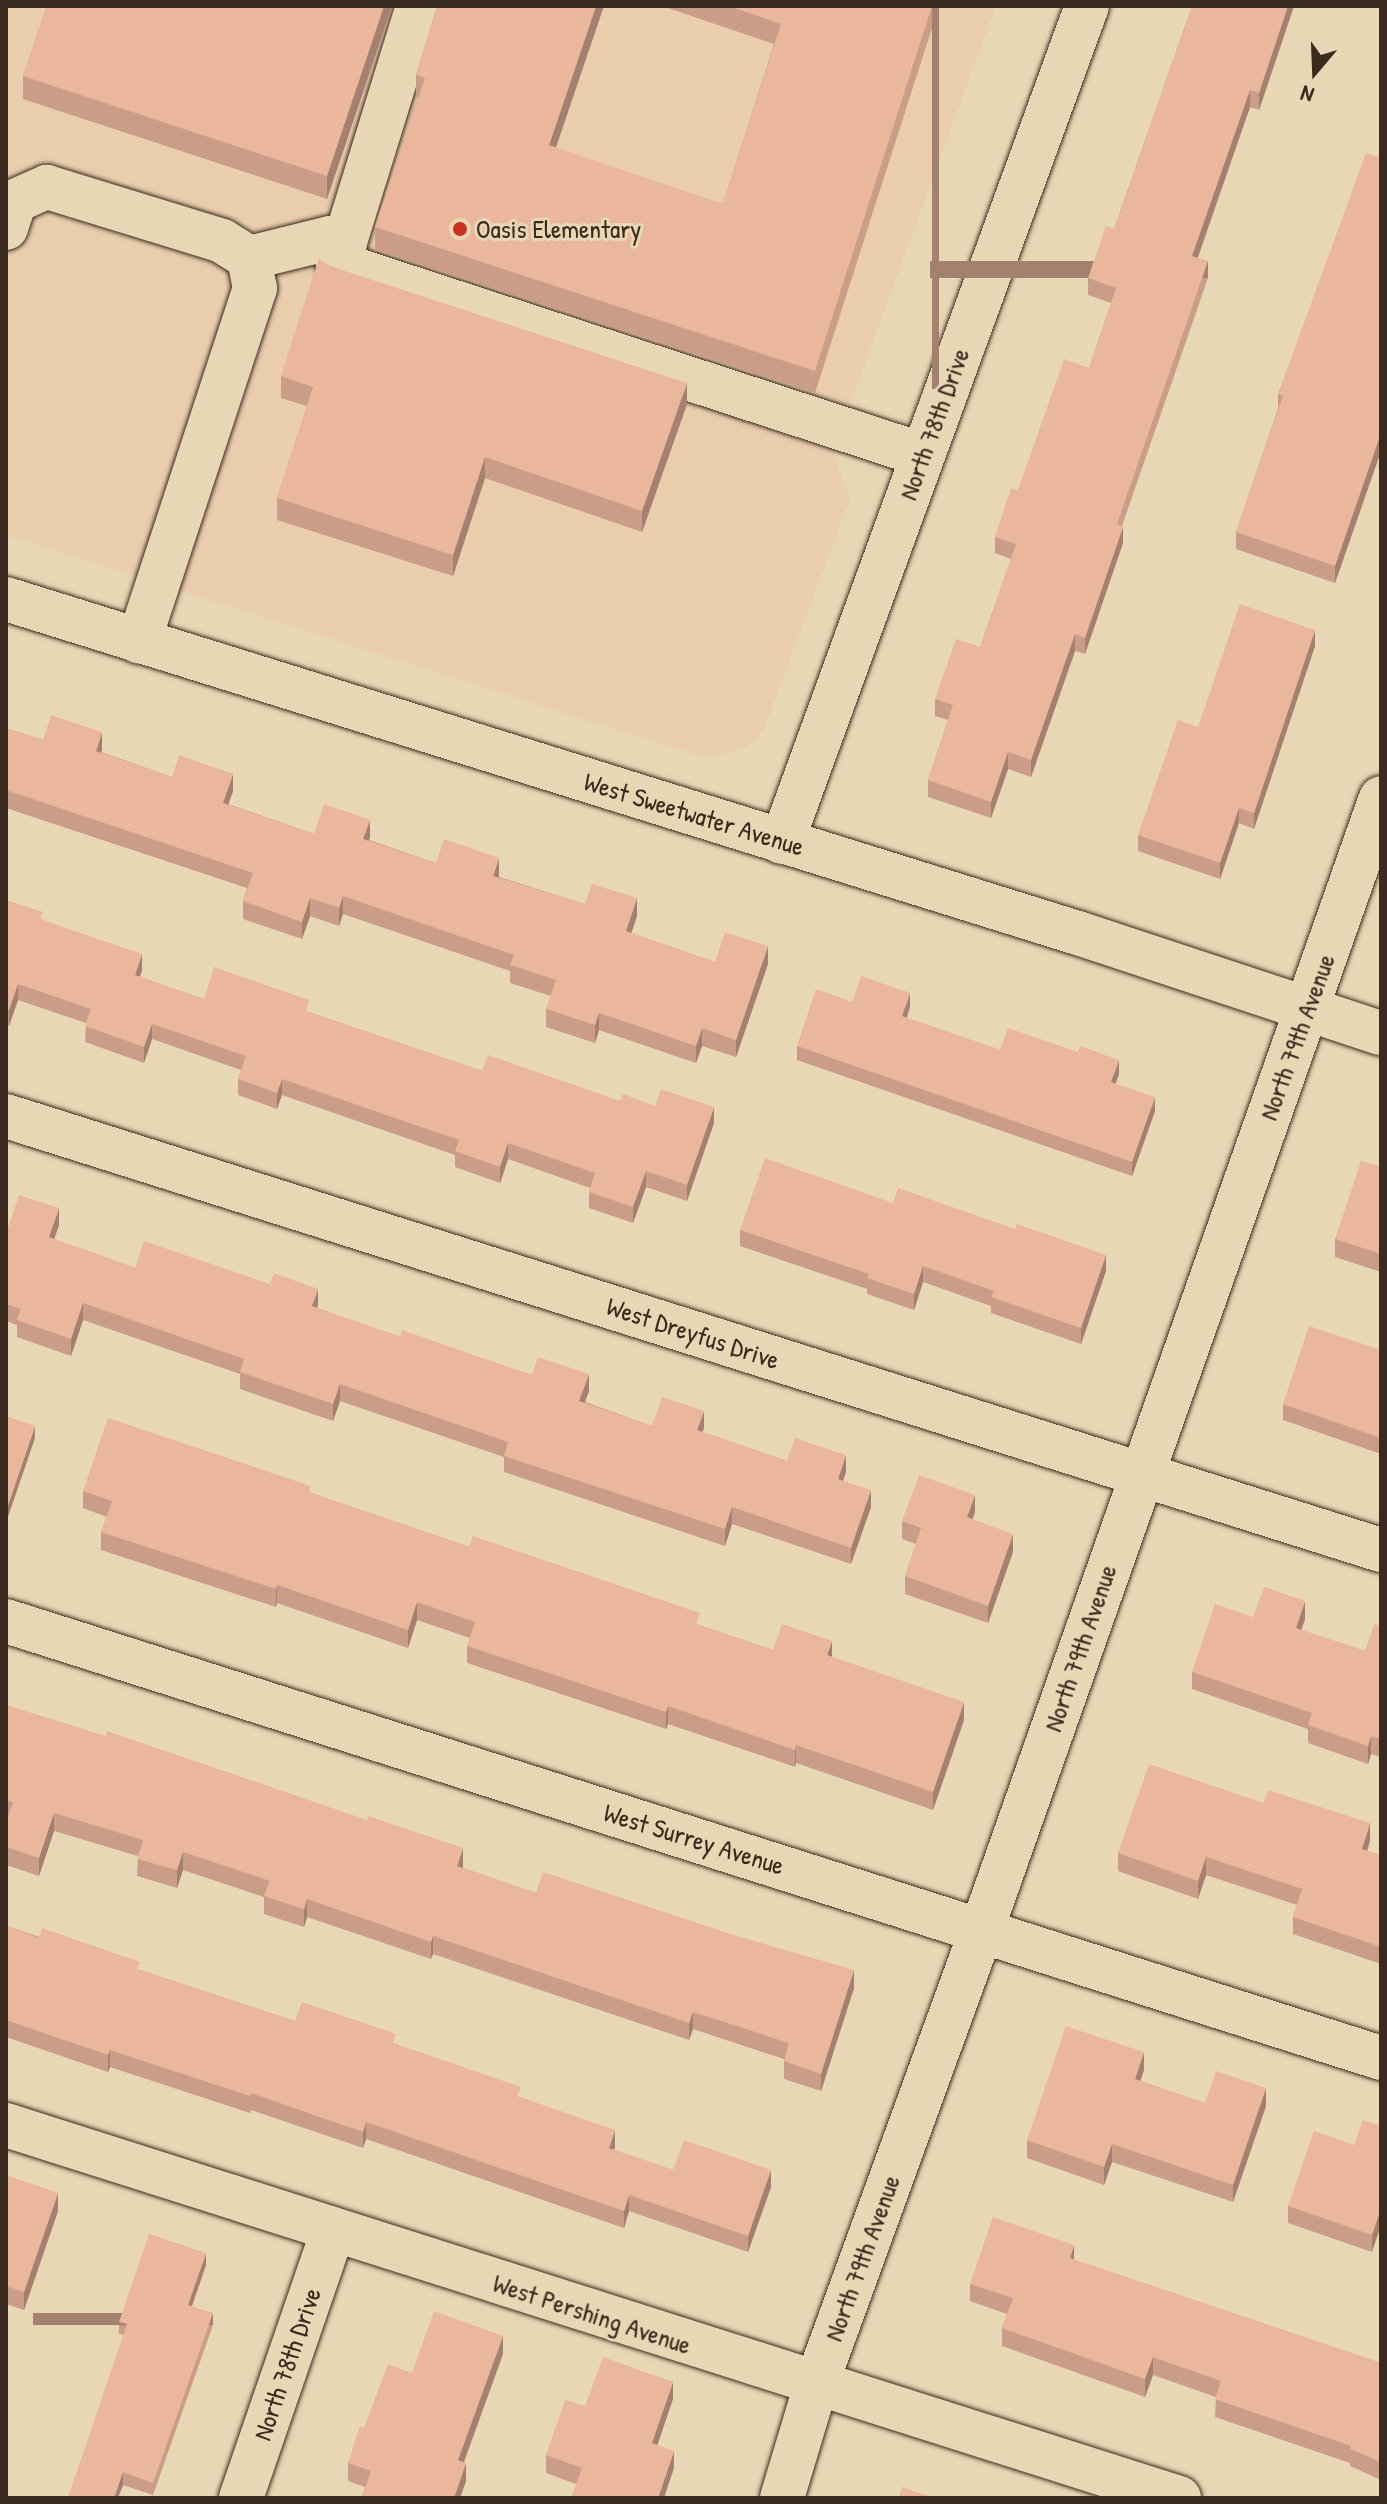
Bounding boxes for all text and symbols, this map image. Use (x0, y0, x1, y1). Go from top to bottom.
north arrow (1275, 32, 1355, 112)
text: N (1297, 79, 1318, 111)
place label: Oasis Elementary (476, 213, 641, 245)
marker: Oasis Elementary (451, 220, 469, 238)
street label: North 78th Drive (892, 344, 976, 504)
street label: West Sweetwater Avenue (580, 766, 808, 862)
street label: North 79th Avenue (1253, 950, 1341, 1124)
street label: West Dreyfus Drive (603, 1290, 783, 1376)
street label: North 79th Avenue (1037, 1560, 1123, 1736)
street label: West Surrey Avenue (600, 1797, 788, 1881)
street label: North 79th Avenue (818, 2171, 906, 2345)
street label: West Pershing Avenue (489, 2267, 695, 2361)
street label: North 78th Drive (246, 2284, 328, 2444)

